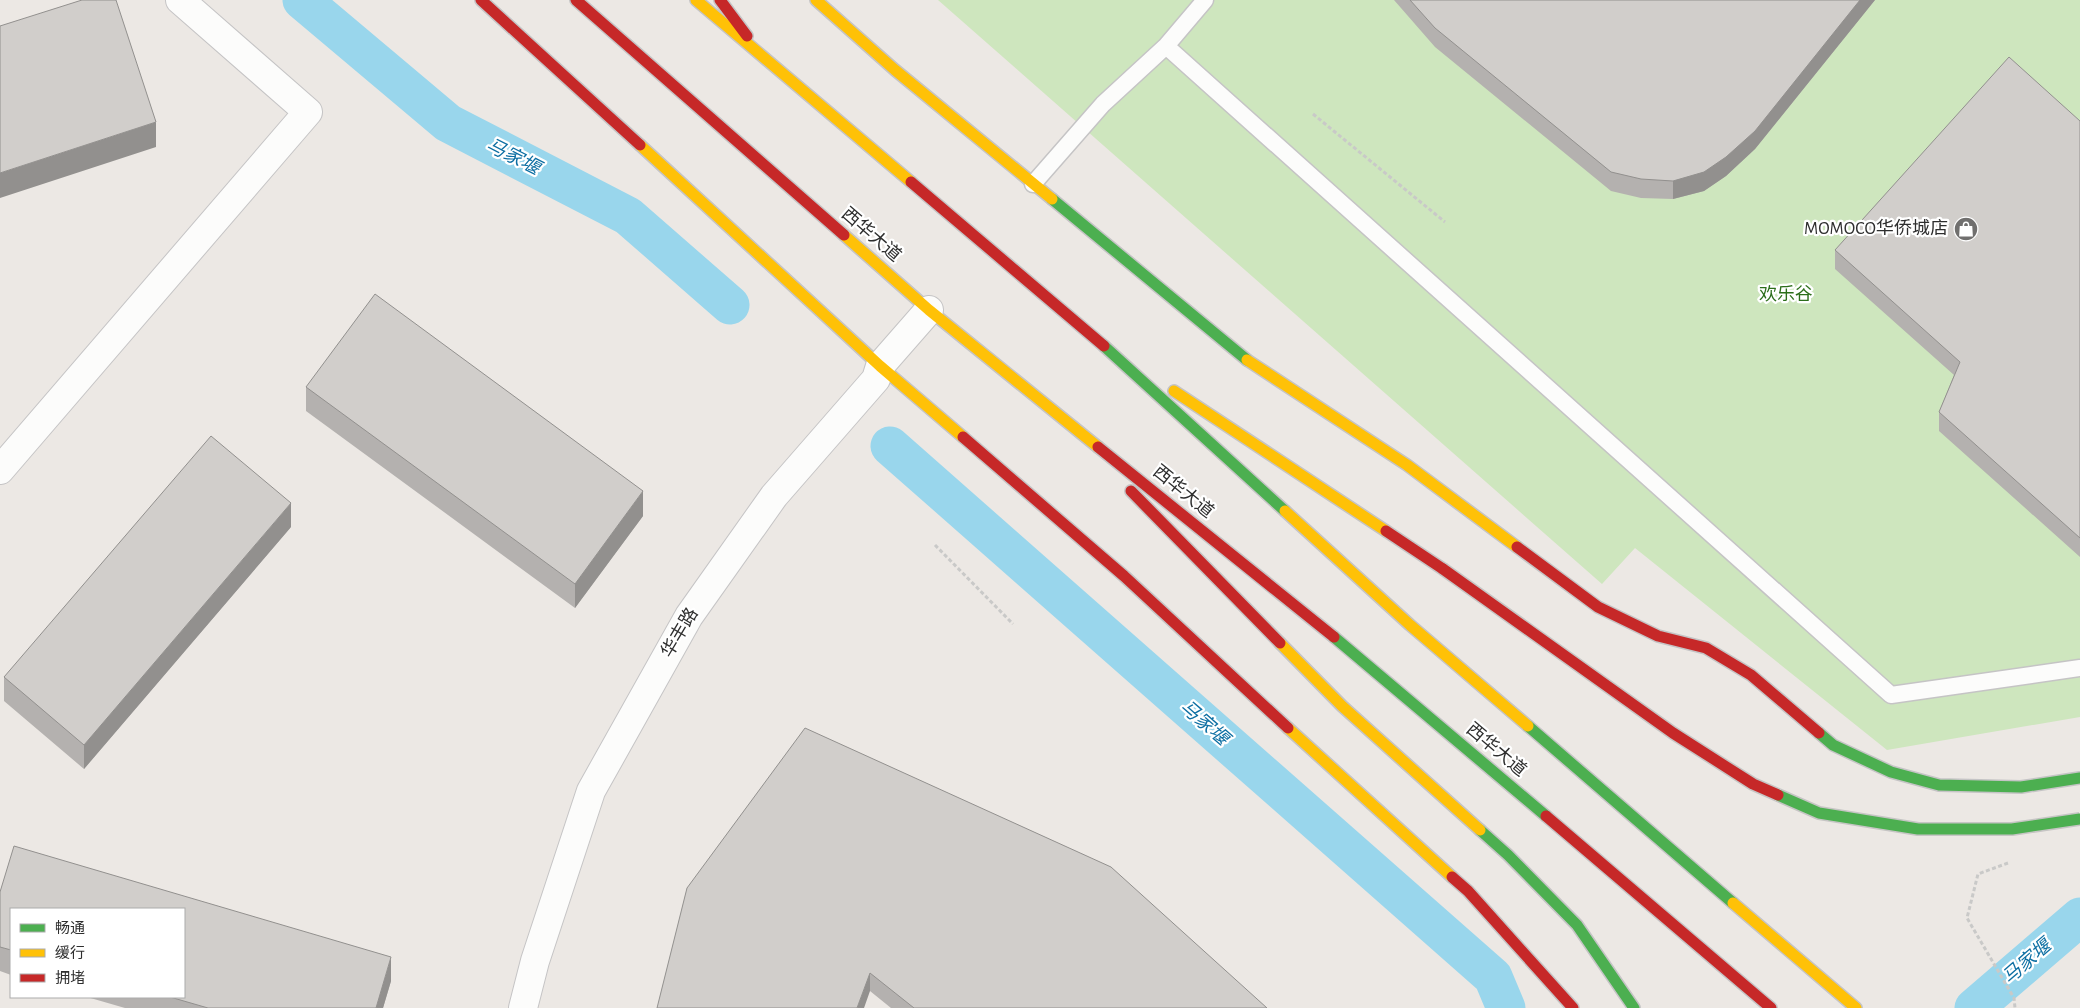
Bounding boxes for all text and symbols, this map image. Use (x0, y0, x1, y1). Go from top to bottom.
water label: 马家堰 (483, 134, 546, 180)
street label: 西华大道 (838, 203, 905, 265)
shop icon: MOMOCO华侨城店 (1953, 216, 1979, 242)
place label: MOMOCO华侨城店 (1804, 218, 1948, 238)
park label: 欢乐谷 (1759, 285, 1813, 304)
street label: 西华大道 (1149, 461, 1218, 522)
street label: 华丰路 (657, 604, 702, 661)
water label: 马家堰 (1176, 696, 1235, 751)
street label: 西华大道 (1463, 718, 1531, 780)
legend (10, 908, 185, 998)
text: 畅通 (55, 920, 85, 936)
water label: 马家堰 (1998, 933, 2057, 988)
text: 缓行 (55, 945, 85, 961)
text: 拥堵 (55, 970, 85, 986)

